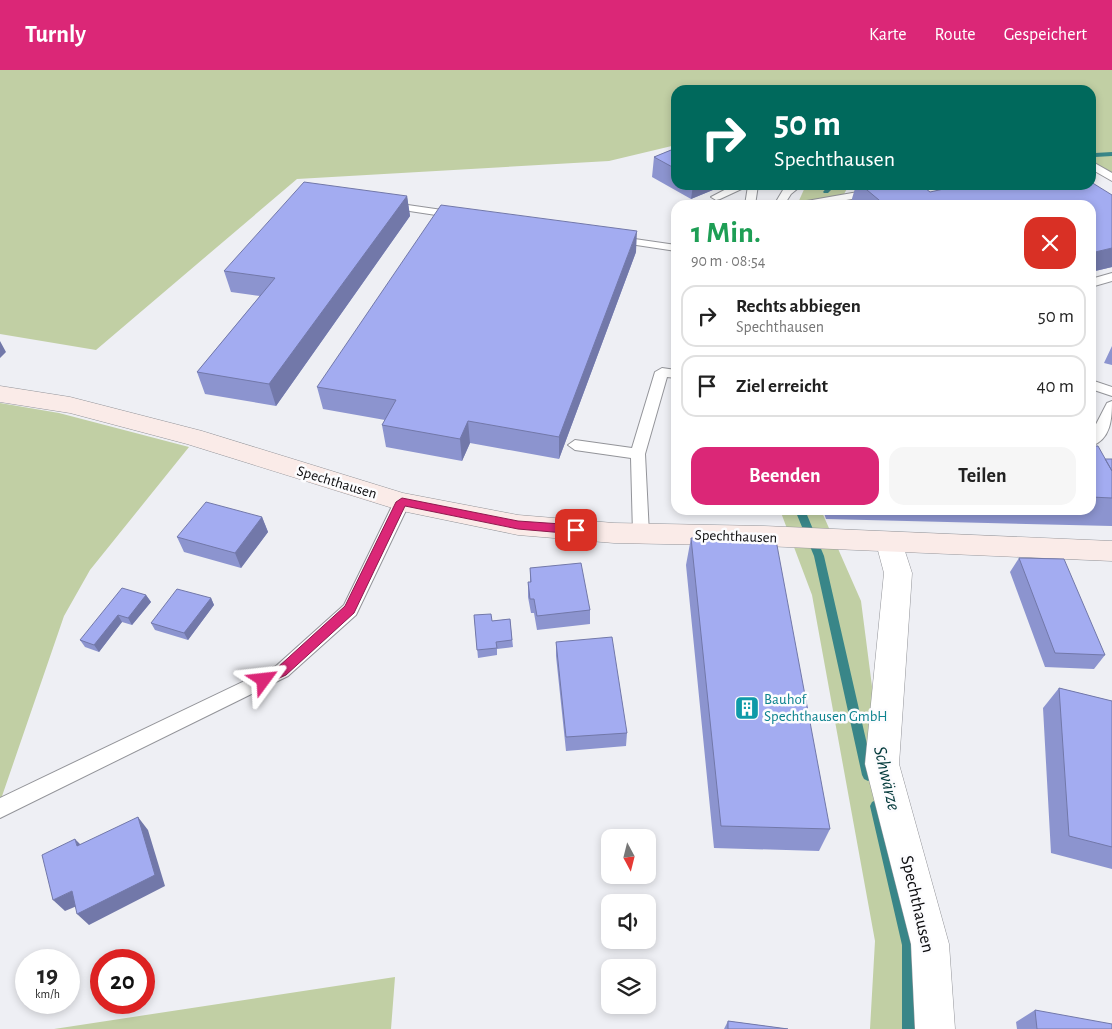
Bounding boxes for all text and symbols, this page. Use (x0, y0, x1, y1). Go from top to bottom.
text: Turnly (25, 23, 86, 47)
text: Karte (869, 26, 906, 44)
text: Route (934, 26, 976, 44)
text: Gespeichert (1004, 26, 1087, 44)
icon: right (691, 105, 756, 170)
text: 50 m (774, 107, 841, 142)
text: Spechthausen (774, 148, 895, 170)
button: close (1024, 217, 1076, 269)
text: 1 Min. (691, 218, 761, 248)
text: 90 m · 08:54 (691, 253, 765, 269)
text: Rechts abbiegen (736, 297, 861, 316)
icon: right (693, 302, 721, 330)
text: 50 m (1038, 307, 1074, 326)
text: Spechthausen (736, 319, 824, 335)
icon: arrive (693, 372, 721, 400)
text: Ziel erreicht (736, 377, 828, 396)
text: 40 m (1036, 377, 1074, 396)
button: Beenden (691, 447, 879, 505)
button: Teilen (889, 447, 1076, 505)
street label: Spechthausen (295, 463, 379, 502)
pin (555, 509, 597, 551)
icon: arrive (562, 516, 590, 544)
street label: Spechthausen (694, 528, 778, 545)
position arrow (237, 653, 289, 705)
place label: Bauhof Spechthausen GmbH (764, 692, 887, 724)
building icon: Bauhof Spechthausen GmbH (734, 695, 760, 721)
water label: Schwärze (870, 744, 903, 812)
north arrow (601, 829, 656, 884)
map controls (601, 829, 656, 1014)
street label: Spechthausen (897, 854, 937, 955)
button: sound (601, 894, 656, 949)
speed limit sign: 20 (90, 949, 155, 1014)
button: layers (601, 959, 656, 1014)
text: 19 (37, 963, 58, 988)
text: km/h (35, 988, 60, 1000)

